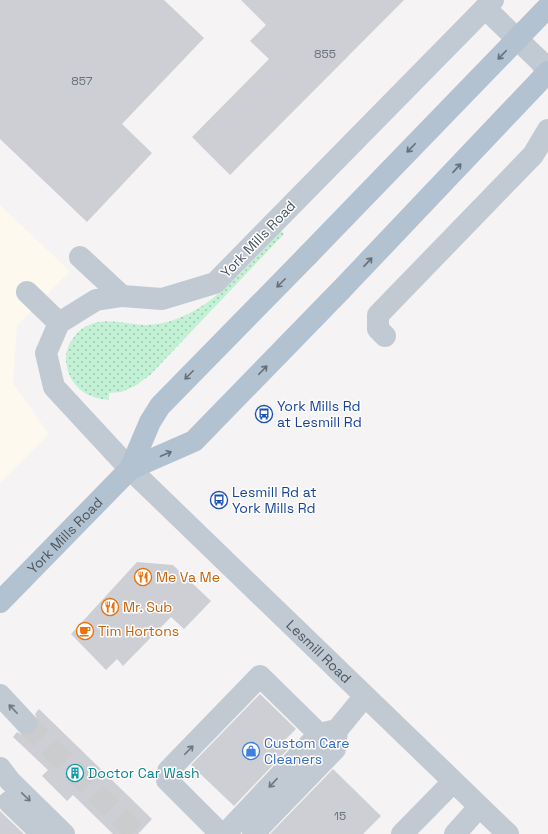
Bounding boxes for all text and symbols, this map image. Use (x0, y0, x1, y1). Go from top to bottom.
house number: 855 (314, 46, 336, 62)
one-way arrow (497, 50, 506, 60)
house number: 857 (71, 73, 93, 89)
one-way arrow (407, 143, 416, 153)
one-way arrow (453, 162, 462, 173)
street label: York Mills Road (217, 197, 299, 281)
one-way arrow (363, 257, 373, 267)
one-way arrow (276, 278, 286, 288)
one-way arrow (258, 365, 268, 375)
one-way arrow (184, 370, 194, 380)
place label: York Mills Rd at Lesmill Rd (277, 397, 362, 431)
bus stop icon: York Mills Rd at Lesmill Rd (254, 404, 274, 424)
one-way arrow (159, 450, 171, 457)
place label: Lesmill Rd at York Mills Rd (232, 483, 317, 517)
bus stop icon: Lesmill Rd at York Mills Rd (209, 490, 229, 510)
street label: York Mills Road (24, 493, 106, 578)
restaurant icon: Me Va Me (133, 567, 153, 587)
place label: Me Va Me (156, 568, 220, 586)
restaurant icon: Mr. Sub (100, 597, 120, 617)
place label: Mr. Sub (123, 598, 172, 616)
street label: Lesmill Road (283, 616, 355, 687)
cafe icon: Tim Hortons (75, 621, 95, 641)
place label: Tim Hortons (98, 622, 179, 640)
one-way arrow (8, 704, 18, 714)
place label: Custom Care Cleaners (264, 734, 350, 768)
shop icon: Custom Care Cleaners (241, 741, 261, 761)
one-way arrow (184, 745, 193, 755)
building icon: Doctor Car Wash (65, 763, 85, 783)
place label: Doctor Car Wash (88, 764, 200, 782)
one-way arrow (268, 778, 278, 788)
one-way arrow (21, 792, 31, 802)
house number: 15 (334, 808, 346, 824)

